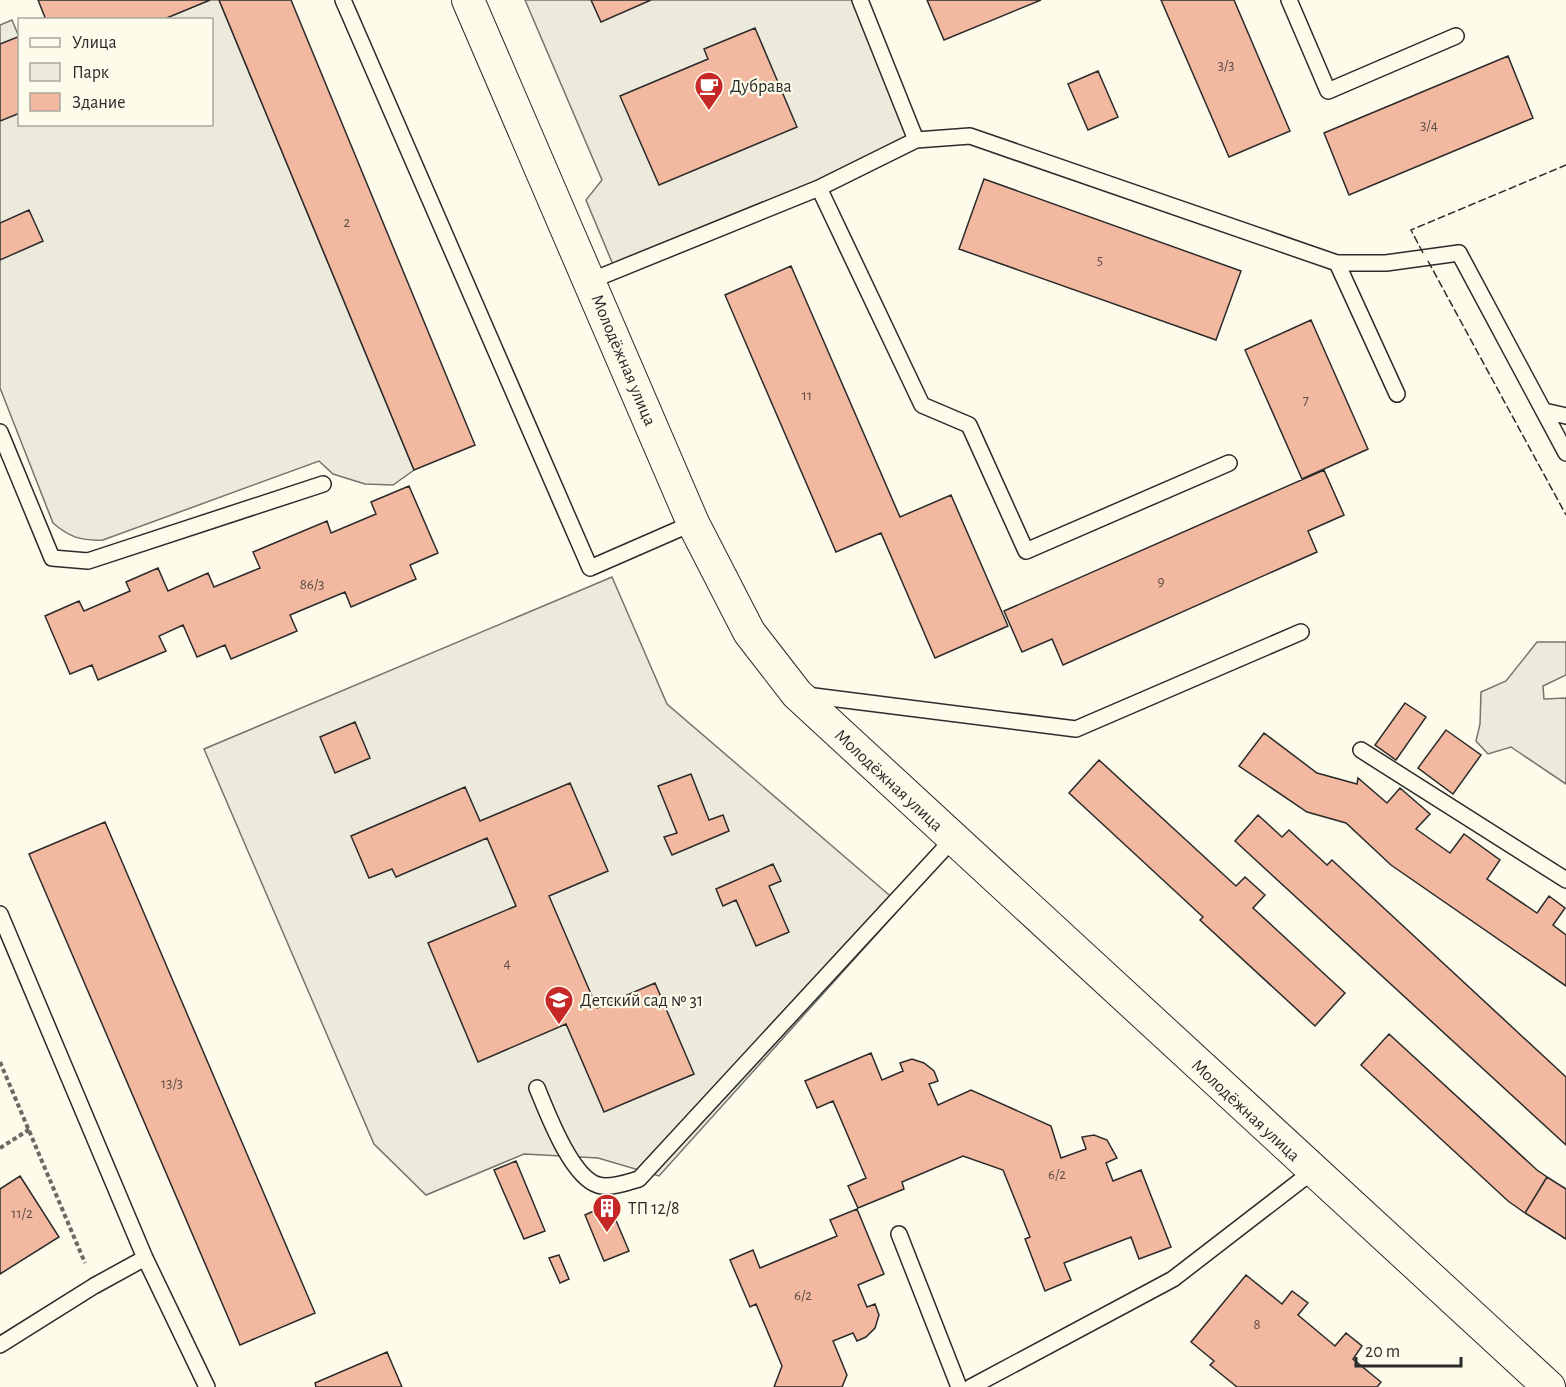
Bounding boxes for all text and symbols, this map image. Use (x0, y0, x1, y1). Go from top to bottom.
legend (18, 18, 213, 126)
text: Улица (72, 34, 117, 52)
house number: 3/3 (1218, 58, 1234, 73)
text: Парк (72, 64, 110, 82)
cafe icon: Дубрава (693, 70, 725, 112)
place label: Дубрава (730, 77, 792, 96)
text: Здание (72, 94, 126, 112)
house number: 3/4 (1420, 118, 1438, 133)
house number: 2 (344, 215, 351, 230)
house number: 5 (1097, 253, 1103, 268)
street label: Молодёжная улица (587, 292, 659, 429)
house number: 11 (802, 388, 812, 403)
house number: 7 (1303, 393, 1309, 408)
house number: 9 (1157, 574, 1165, 589)
house number: 86/3 (300, 577, 324, 592)
street label: Молодёжная улица (831, 726, 946, 835)
house number: 4 (503, 956, 511, 971)
school or university icon: Детский сад № 31 (543, 984, 575, 1026)
place label: Детский сад № 31 (580, 992, 703, 1010)
street label: Молодёжная улица (1188, 1056, 1303, 1165)
house number: 13/3 (161, 1076, 183, 1091)
house number: 6/2 (1048, 1167, 1066, 1182)
building icon: ТП 12/8 (591, 1192, 623, 1234)
place label: ТП 12/8 (628, 1200, 679, 1218)
house number: 11/2 (11, 1206, 33, 1221)
house number: 6/2 (794, 1288, 812, 1303)
house number: 8 (1253, 1317, 1261, 1332)
scale bar (1356, 1330, 1461, 1368)
text: 20 m (1365, 1343, 1400, 1361)

